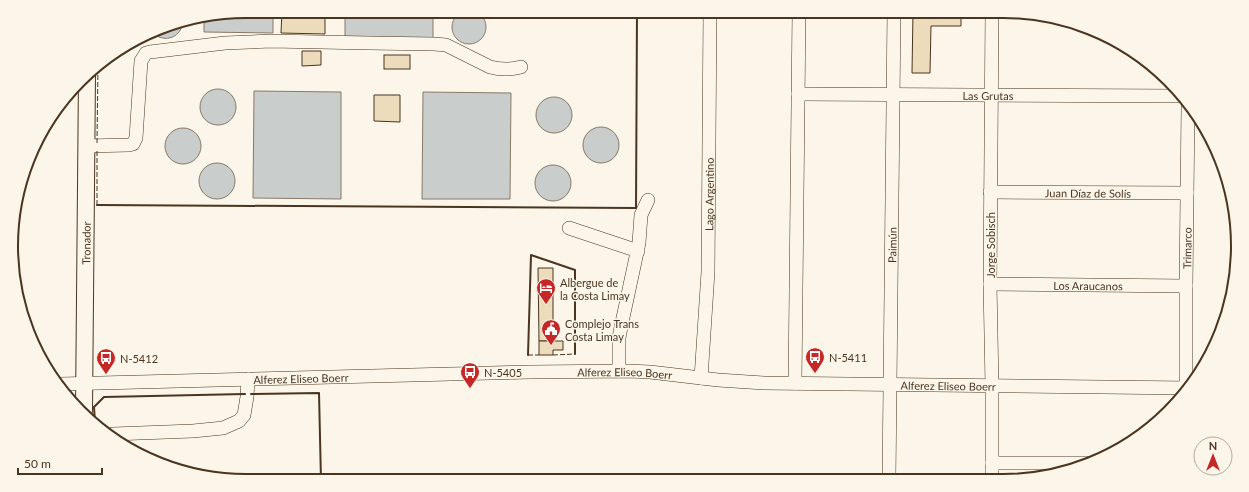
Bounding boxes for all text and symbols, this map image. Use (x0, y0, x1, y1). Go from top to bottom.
street label: Las Grutas (962, 88, 1014, 102)
street label: Lago Argentino (702, 157, 715, 231)
street label: Juan Díaz de Solís (1045, 186, 1131, 199)
street label: Jorge Sobisch (984, 212, 997, 278)
street label: Tronador (79, 221, 92, 265)
street label: Paimún (885, 227, 898, 263)
street label: Trimarco (1180, 227, 1193, 269)
place label: Albergue de la Costa Limay (560, 276, 630, 302)
hotel icon: Albergue de la Costa Limay (535, 277, 557, 305)
street label: Los Araucanos (1053, 278, 1123, 292)
place label: Complejo Trans Costa Limay (565, 317, 639, 343)
public building icon: Complejo Trans Costa Limay (540, 318, 562, 346)
bus stop icon: N-5411 (804, 346, 826, 374)
bus stop icon: N-5412 (95, 347, 117, 375)
place label: N-5411 (829, 351, 867, 364)
place label: N-5412 (120, 352, 158, 365)
bus stop icon: N-5405 (459, 361, 481, 389)
street label: Alferez Eliseo Boerr (577, 364, 673, 381)
place label: N-5405 (484, 366, 522, 379)
street label: Alferez Eliseo Boerr (253, 370, 349, 386)
street label: Alferez Eliseo Boerr (901, 378, 996, 392)
north arrow (1193, 436, 1233, 476)
text: N (1209, 439, 1217, 452)
scale bar (18, 450, 102, 476)
text: 50 m (24, 456, 51, 471)

